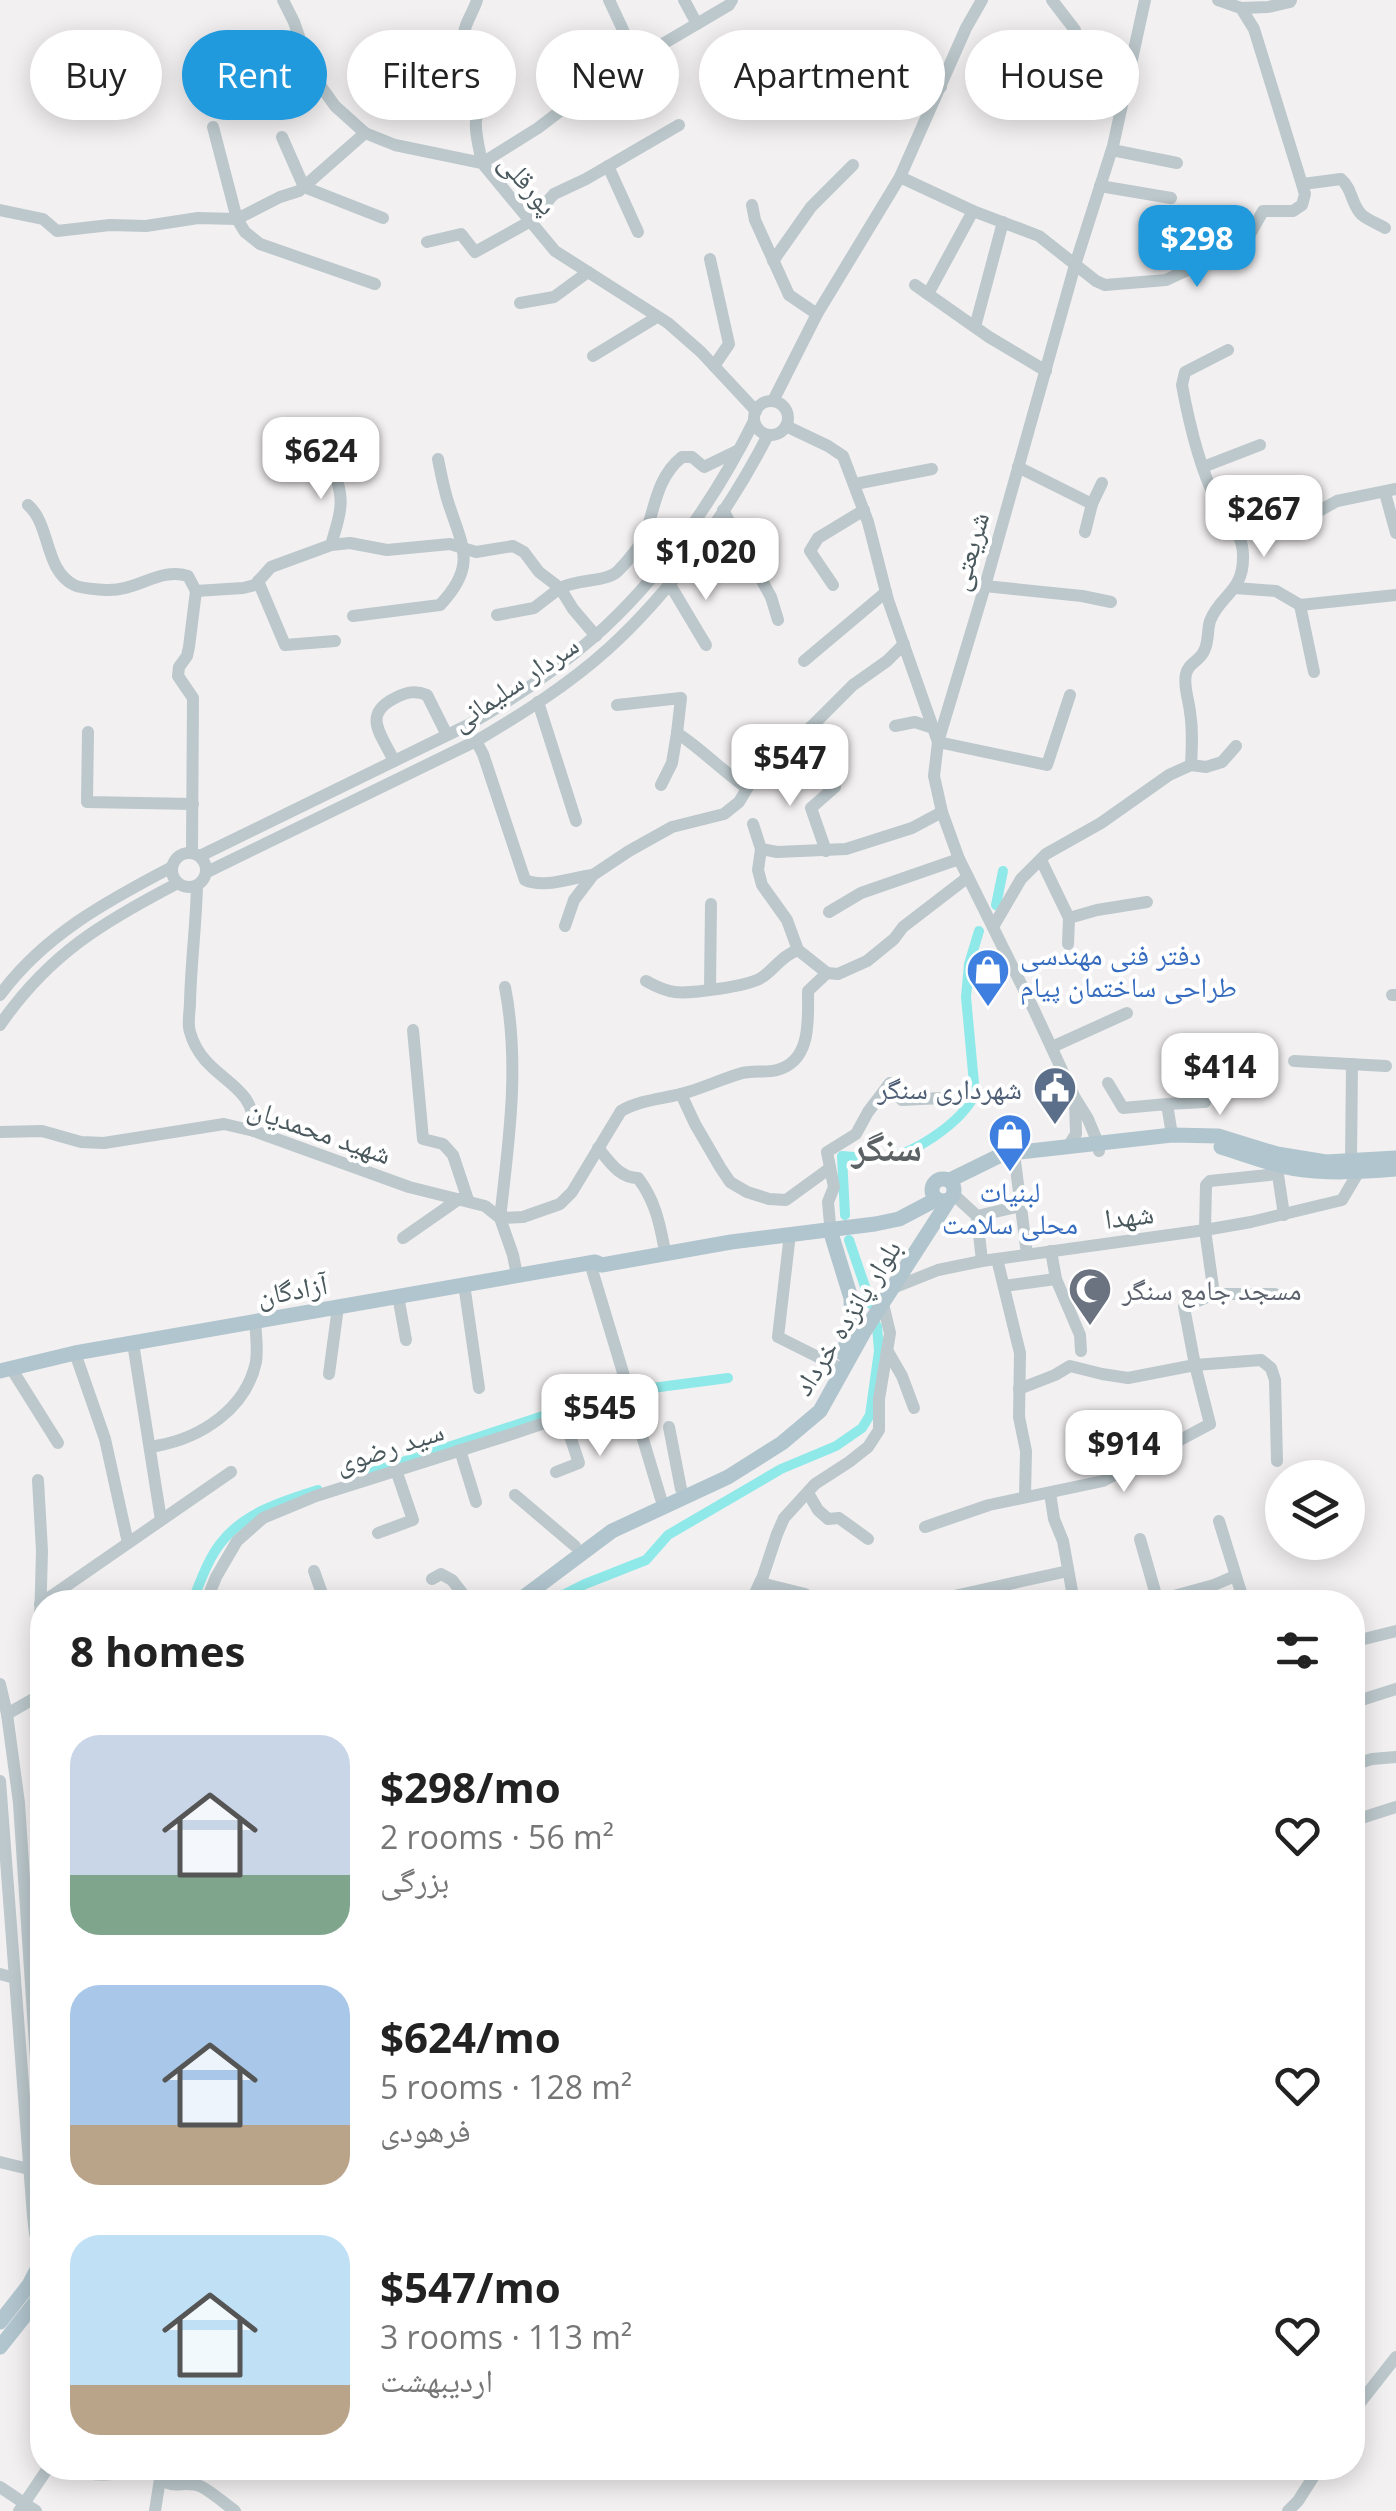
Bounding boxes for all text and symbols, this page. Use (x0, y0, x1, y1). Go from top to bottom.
chip: Buy (30, 30, 162, 120)
chip: Rent (182, 30, 327, 120)
chip: Filters (347, 30, 516, 120)
chip: New (536, 30, 679, 120)
chip: Apartment (699, 30, 945, 120)
chip: House (965, 30, 1139, 120)
street label: پورقلی (491, 144, 567, 222)
pin: $298 (1138, 205, 1256, 290)
text: $298 (1160, 216, 1234, 259)
pin: $624 (262, 417, 380, 502)
text: $624 (284, 428, 358, 471)
pin: $267 (1205, 475, 1323, 560)
text: $267 (1227, 486, 1301, 529)
street label: شریعتی (939, 507, 997, 595)
pin: $1,020 (625, 518, 787, 603)
text: $1,020 (656, 529, 756, 572)
street label: سردار سلیمانی (442, 625, 586, 739)
pin: $547 (731, 724, 849, 809)
text: $547 (753, 735, 827, 778)
place label: دفتر فنی مهندسی طراحی ساختمان پیام (1020, 935, 1237, 1006)
shop icon: دفتر فنی مهندسی طراحی ساختمان پیام (965, 947, 1011, 1008)
pin: $414 (1161, 1033, 1279, 1118)
text: $414 (1183, 1044, 1257, 1087)
public building icon: شهرداری سنگر (1032, 1065, 1078, 1126)
place label: شهرداری سنگر (876, 1069, 1022, 1107)
street label: شهید محمدیان (243, 1088, 397, 1172)
shop icon: لبنیات محلی سلامت (987, 1112, 1033, 1173)
district label: سنگر (850, 1120, 922, 1172)
place label: لبنیات محلی سلامت (942, 1172, 1078, 1242)
street label: شهدا (1102, 1193, 1156, 1237)
street label: بلوار پانزده خرداد (783, 1232, 909, 1402)
street label: آزادگان (254, 1264, 331, 1314)
mosque icon: مسجد جامع سنگر (1067, 1266, 1113, 1327)
place label: مسجد جامع سنگر (1121, 1270, 1302, 1308)
pin: $545 (541, 1374, 659, 1459)
text: $545 (563, 1385, 637, 1428)
pin: $914 (1065, 1410, 1183, 1495)
street label: سید رضوی (330, 1411, 448, 1481)
text: $914 (1087, 1421, 1161, 1464)
map controls (1265, 1460, 1365, 1560)
button: layers (1265, 1460, 1365, 1560)
text: 8 homes (70, 1622, 245, 1679)
icon: filters (1270, 1623, 1325, 1678)
text: $298/mo (380, 1758, 561, 1815)
icon: home (150, 1775, 270, 1895)
icon: heart (1270, 1808, 1325, 1863)
text: 2 rooms · 56 m² (380, 1815, 614, 1858)
text: بزرگی (380, 1858, 449, 1901)
text: $624/mo (380, 2008, 561, 2065)
icon: home (150, 2025, 270, 2145)
icon: heart (1270, 2058, 1325, 2113)
text: 5 rooms · 128 m² (380, 2065, 632, 2108)
text: فرهودی (380, 2108, 471, 2151)
text: $547/mo (380, 2258, 561, 2315)
icon: home (150, 2275, 270, 2395)
icon: heart (1270, 2308, 1325, 2363)
text: 3 rooms · 113 m² (380, 2315, 632, 2358)
text: اردیبهشت (380, 2358, 493, 2401)

